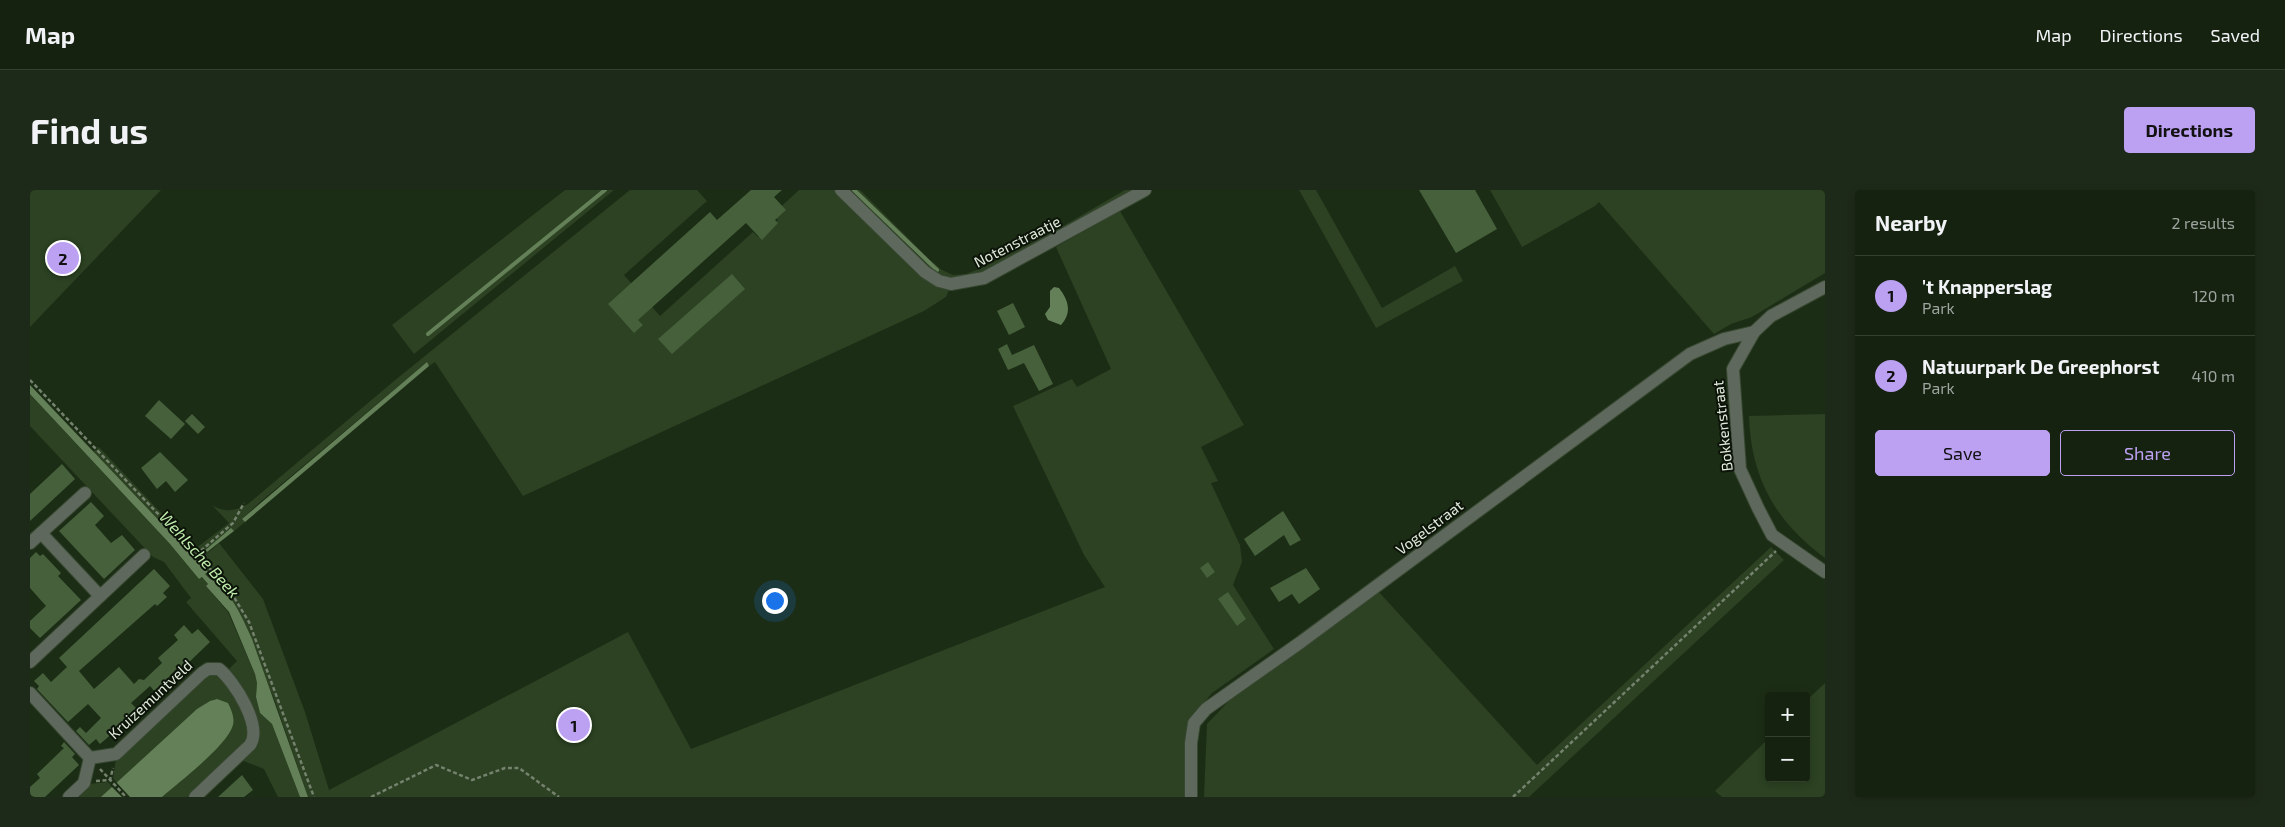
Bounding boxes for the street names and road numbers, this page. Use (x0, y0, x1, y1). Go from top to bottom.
street label: Notenstraatje (971, 211, 1064, 271)
street label: Bokkenstraat (1708, 379, 1736, 472)
street label: Vogelstraat (1392, 496, 1466, 558)
street label: Kruizemuntveld (104, 656, 196, 742)

